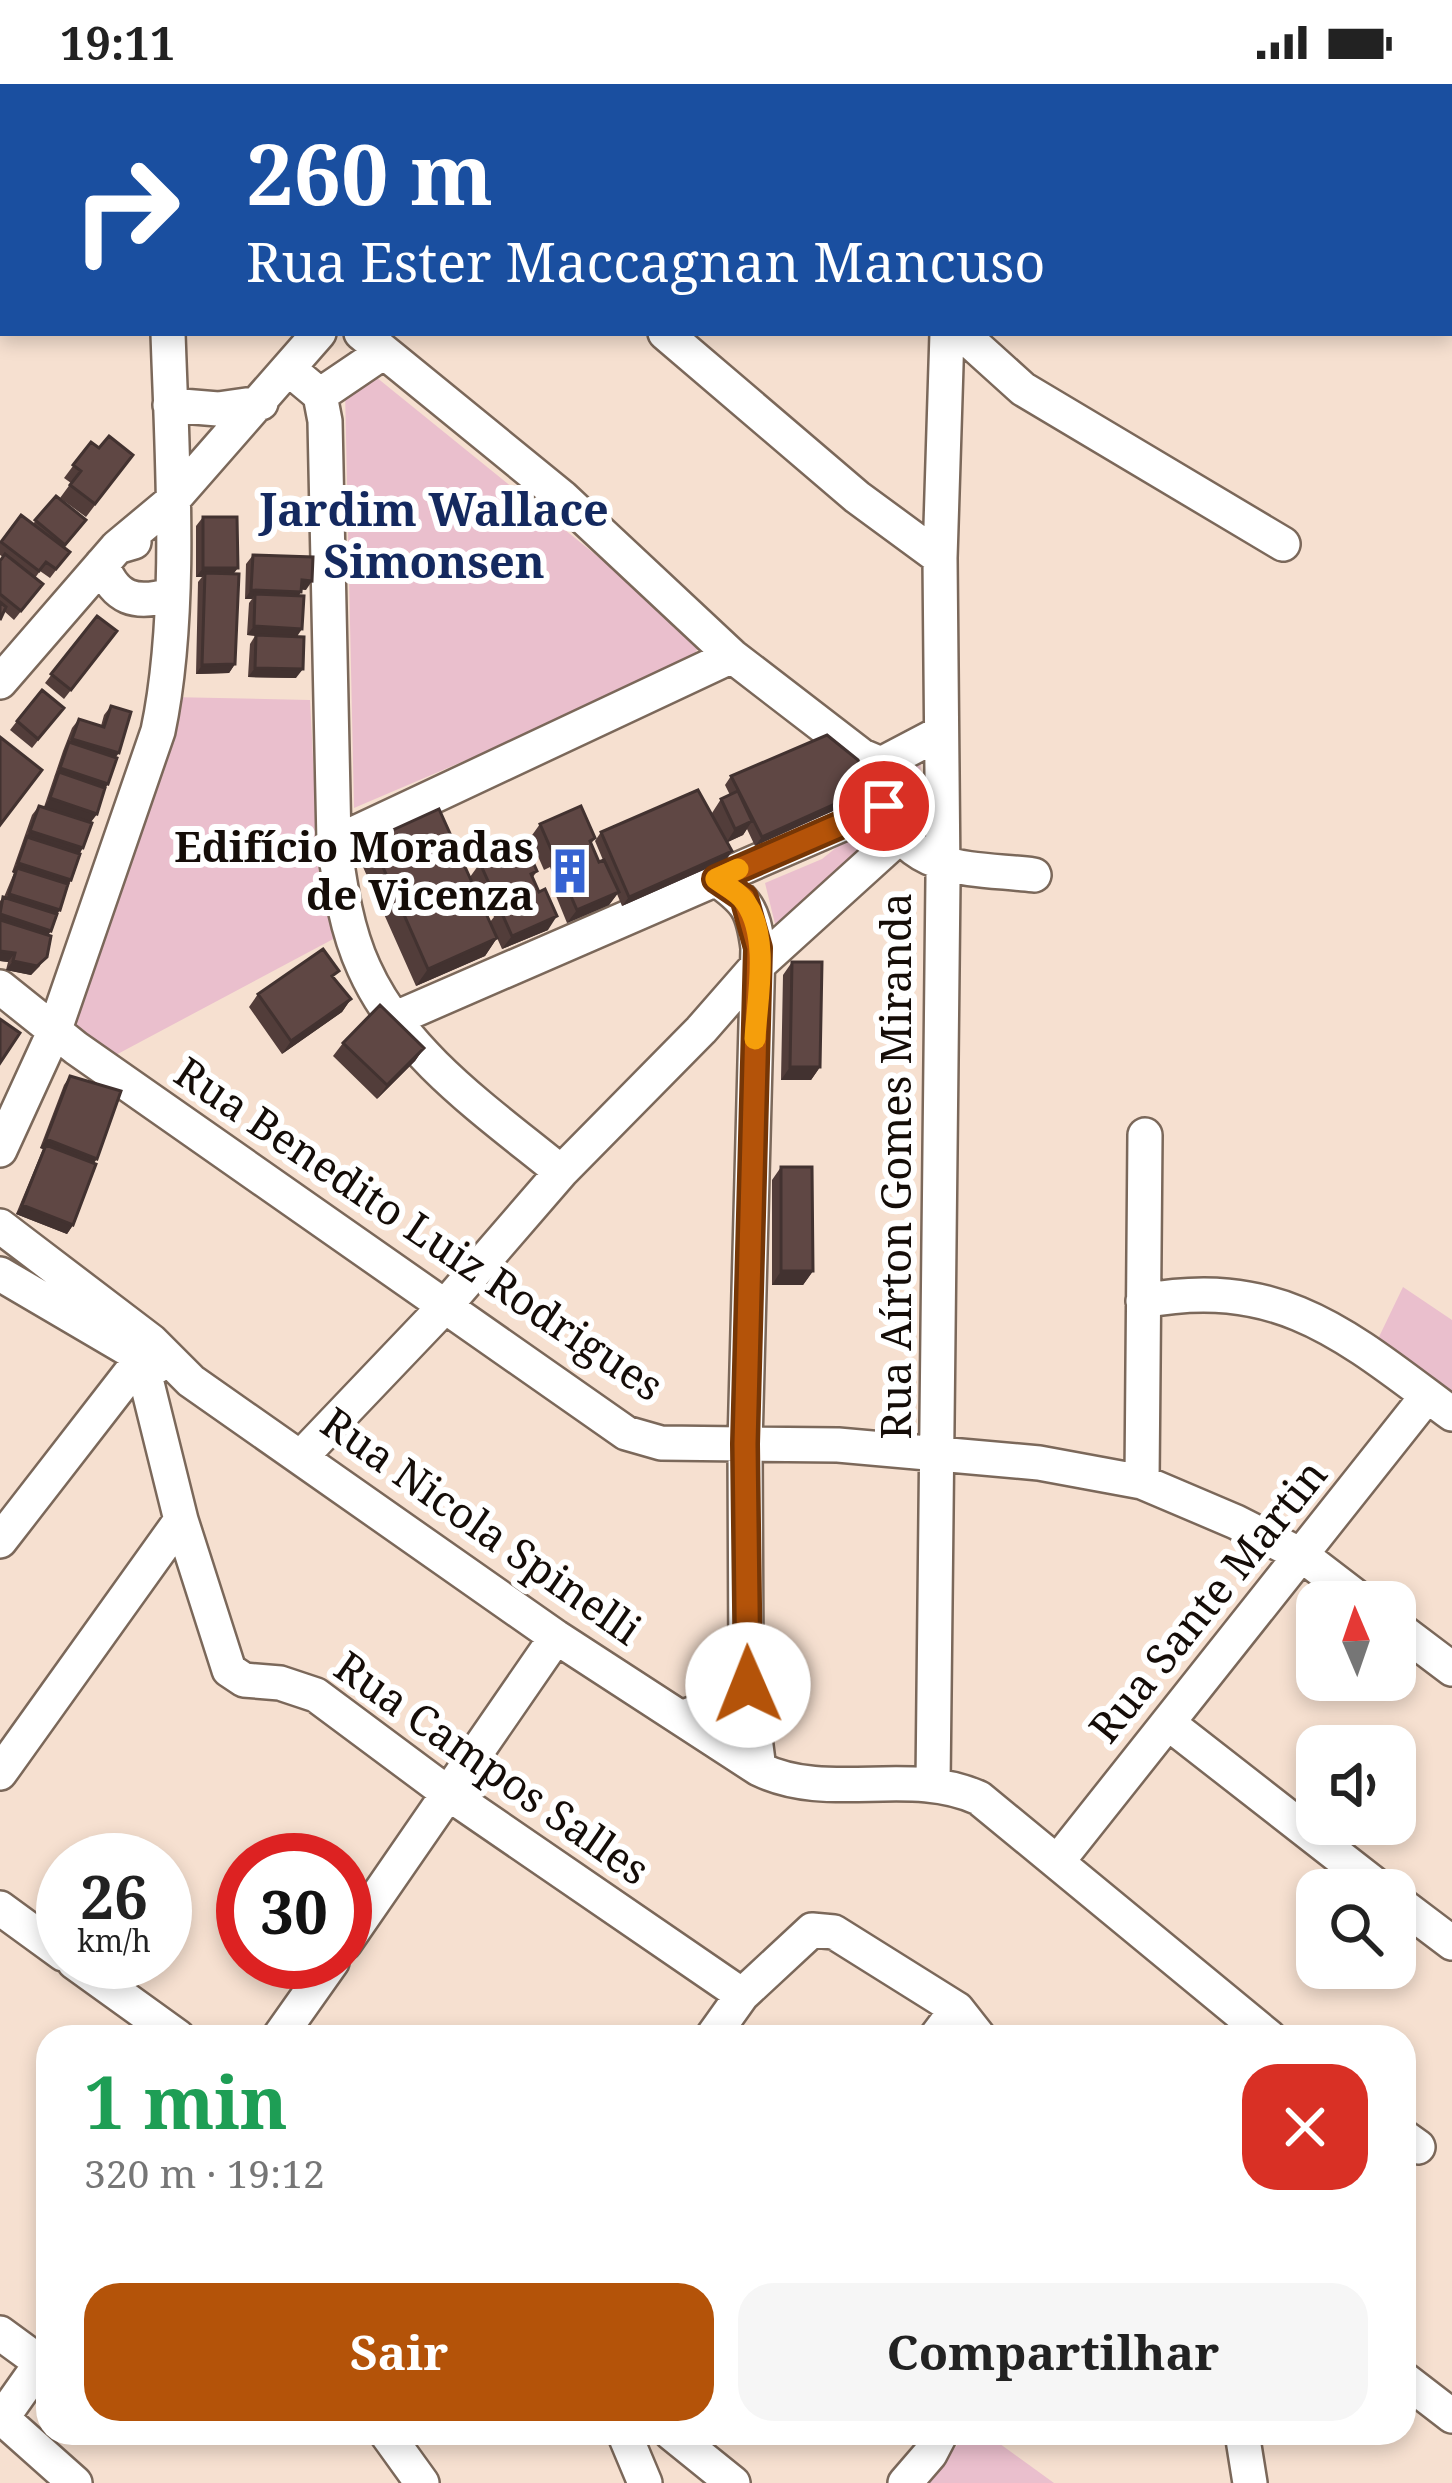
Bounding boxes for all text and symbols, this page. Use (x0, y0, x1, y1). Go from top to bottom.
text: 19:11 (60, 12, 175, 73)
text: 260 m (246, 115, 493, 230)
icon: right (48, 132, 204, 288)
text: Rua Ester Maccagnan Mancuso (246, 224, 1046, 298)
district label: Jardim Wallace Simonsen (258, 478, 609, 591)
pin (833, 755, 935, 857)
icon: arrive (851, 773, 917, 839)
place label: Edifício Moradas de Vicenza (174, 817, 534, 922)
building icon: Edifício Moradas de Vicenza (545, 846, 595, 896)
street label: Rua Aírton Gomes Miranda (866, 893, 923, 1439)
street label: Rua Benedito Luiz Rodrigues (164, 1043, 675, 1413)
street label: Rua Nicola Spinelli (311, 1393, 653, 1656)
street label: Rua Sante Martin (1075, 1447, 1339, 1753)
north arrow (1296, 1581, 1416, 1701)
map controls (1296, 1581, 1416, 1989)
position arrow (685, 1622, 811, 1748)
street label: Rua Campos Salles (324, 1637, 661, 1897)
button: sound (1296, 1725, 1416, 1845)
speed limit sign: 30 (216, 1833, 372, 1989)
text: 26 (80, 1855, 148, 1937)
button: search (1296, 1869, 1416, 1989)
text: km/h (77, 1920, 151, 1961)
text: 1 min (84, 2052, 288, 2150)
button: close (1242, 2064, 1368, 2190)
text: 320 m · 19:12 (84, 2146, 325, 2199)
button: Sair (84, 2283, 714, 2421)
button: Compartilhar (738, 2283, 1368, 2421)

